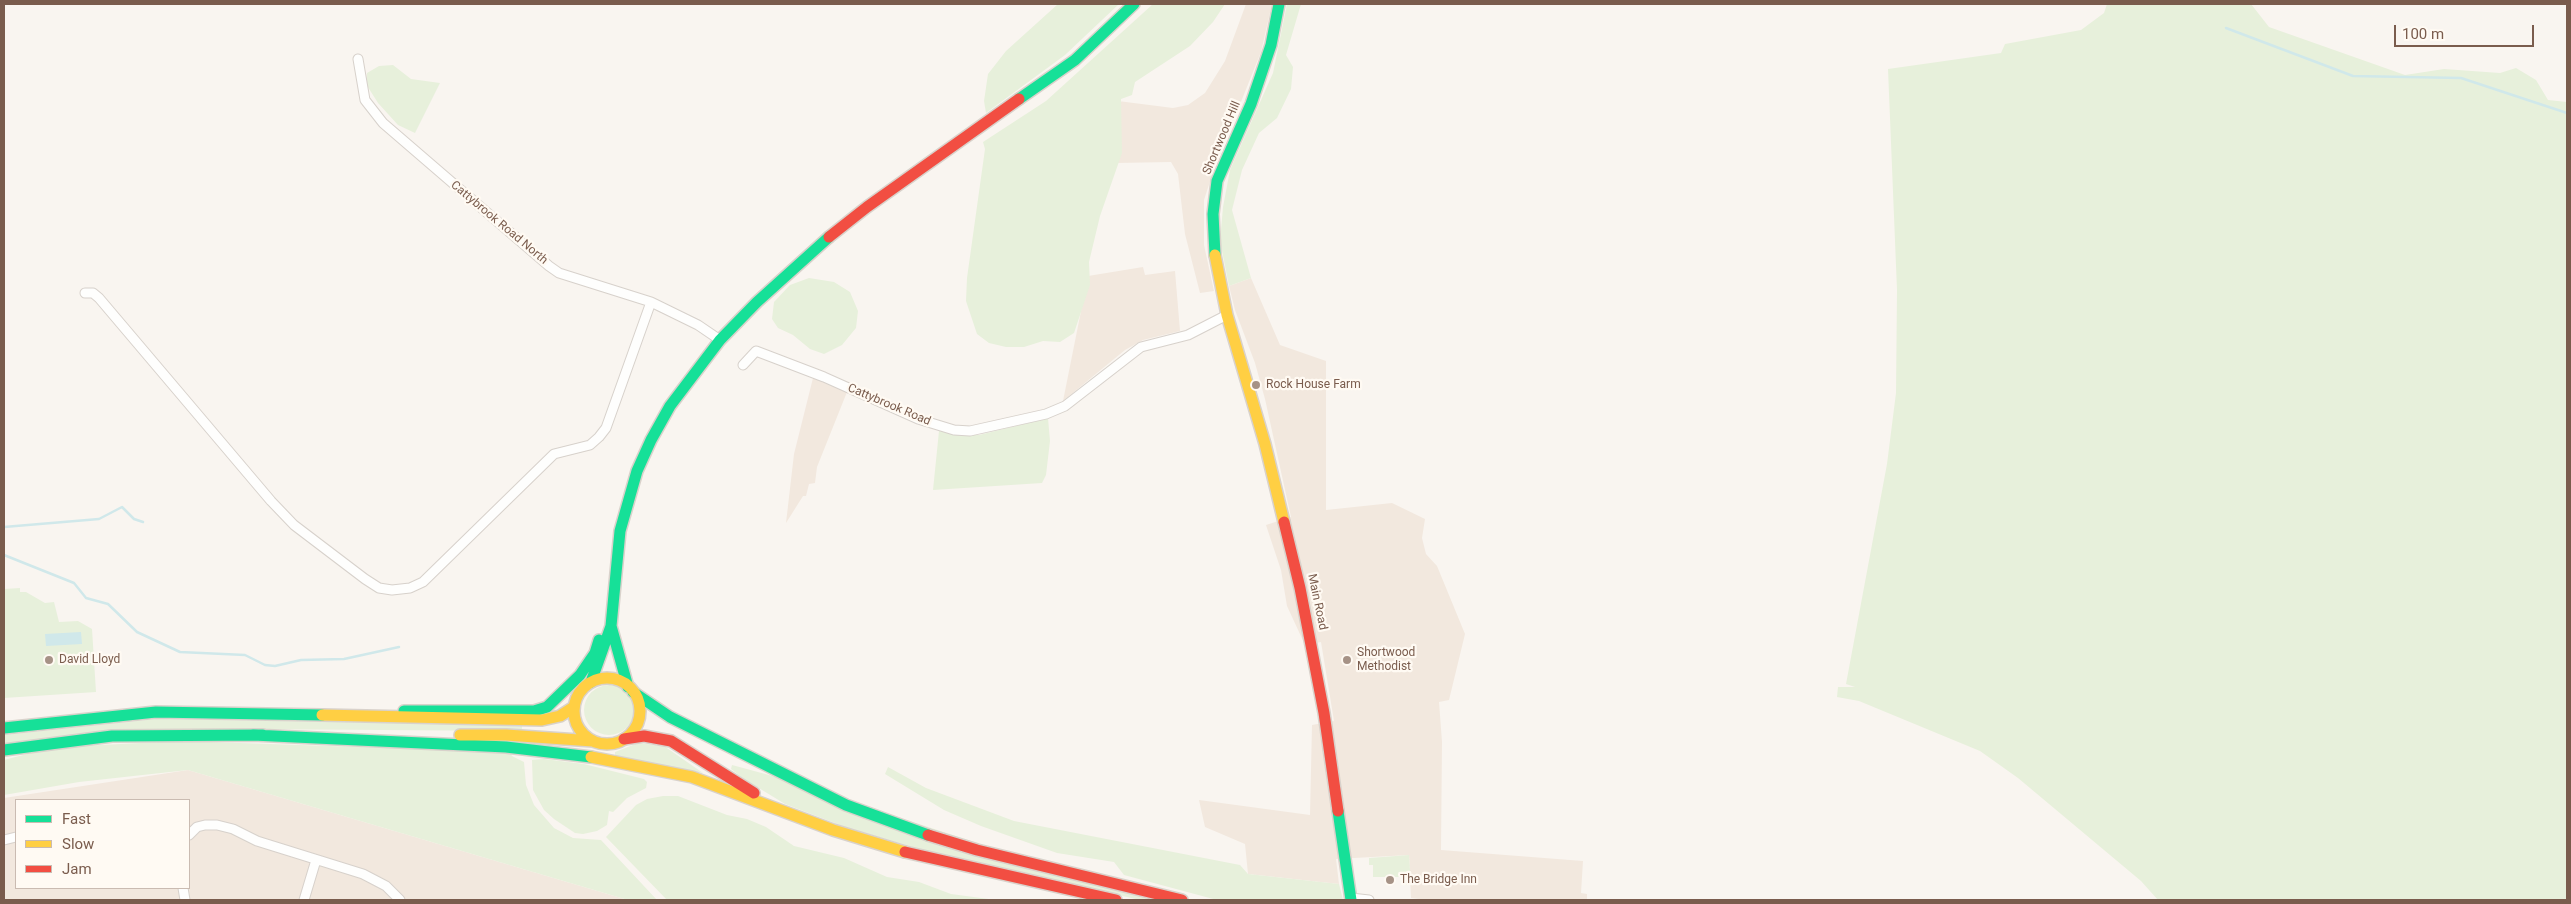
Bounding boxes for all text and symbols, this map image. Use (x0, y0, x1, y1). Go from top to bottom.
scale bar (2396, 15, 2536, 47)
text: 100 m (2402, 25, 2444, 43)
street label: Shortwood Hill (1200, 99, 1244, 177)
street label: Cattybrook Road North (448, 178, 550, 268)
place label: Rock House Farm (1266, 378, 1361, 392)
marker: Rock House Farm (1250, 379, 1262, 391)
street label: Cattybrook Road (845, 381, 933, 429)
street label: Main Road (1304, 573, 1330, 631)
place label: Shortwood Methodist (1357, 646, 1415, 674)
place label: David Lloyd (59, 653, 120, 667)
marker: David Lloyd (43, 654, 55, 666)
marker: Shortwood Methodist (1341, 654, 1353, 666)
legend (15, 799, 190, 889)
text: Fast (62, 810, 91, 828)
text: Slow (62, 835, 94, 853)
text: Jam (62, 860, 92, 878)
place label: The Bridge Inn (1400, 873, 1477, 887)
marker: The Bridge Inn (1384, 874, 1396, 886)

